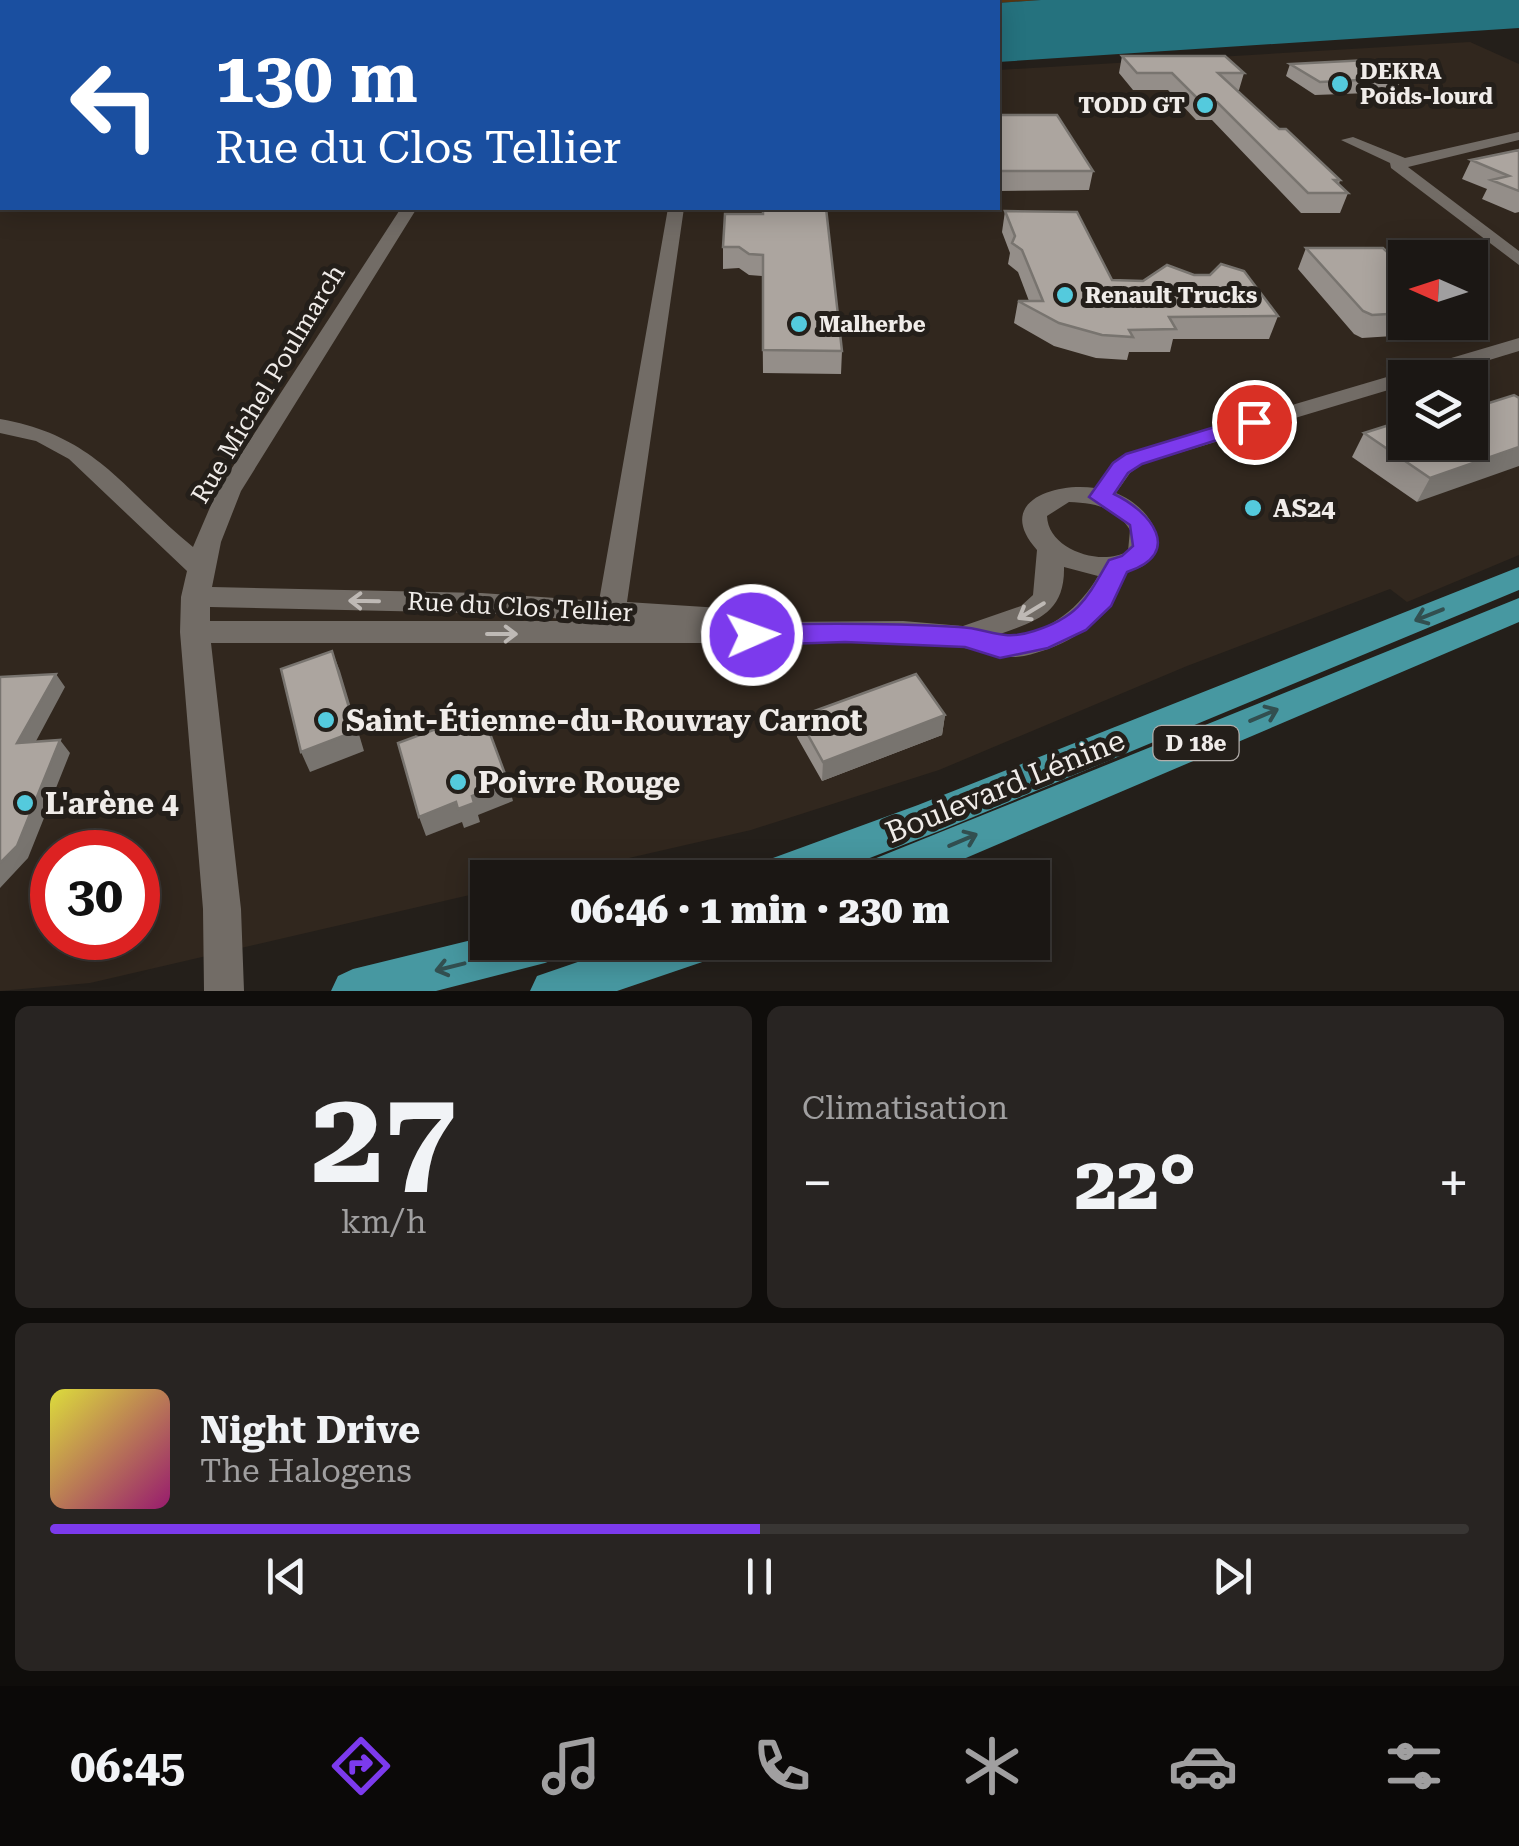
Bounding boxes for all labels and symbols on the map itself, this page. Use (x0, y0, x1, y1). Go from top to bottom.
place label: DEKRA Poids-lourd (1360, 59, 1493, 109)
marker: DEKRA Poids-lourd (1329, 73, 1351, 95)
place label: TODD GT (1078, 93, 1185, 118)
marker: TODD GT (1194, 94, 1216, 116)
north arrow (1388, 240, 1488, 340)
street label: Rue Michel Poulmarch (185, 260, 351, 508)
place label: Renault Trucks (1085, 283, 1257, 308)
marker: Renault Trucks (1054, 284, 1076, 306)
place label: Malherbe (819, 312, 926, 337)
marker: Malherbe (788, 313, 810, 335)
pin (1212, 380, 1297, 465)
place label: AS24 (1273, 494, 1335, 523)
marker: AS24 (1242, 497, 1264, 519)
position arrow (700, 583, 804, 687)
street label: Rue du Clos Tellier (407, 587, 633, 627)
one-way arrow (349, 592, 382, 610)
one-way arrow (1018, 601, 1046, 621)
one-way arrow (1414, 607, 1445, 625)
one-way arrow (486, 624, 518, 644)
place label: Saint-Étienne-du-Rouvray Carnot (346, 702, 862, 738)
one-way arrow (1248, 705, 1278, 723)
marker: Saint-Étienne-du-Rouvray Carnot (315, 709, 337, 731)
street label: Boulevard Lénine (880, 722, 1130, 850)
road number: D 18e (1154, 726, 1238, 760)
place label: Poivre Rouge (478, 765, 680, 800)
marker: Poivre Rouge (447, 771, 469, 793)
place label: L'arène 4 (45, 786, 179, 821)
marker: L'arène 4 (14, 792, 36, 814)
speed limit sign: 30 (30, 830, 160, 960)
one-way arrow (948, 830, 978, 848)
one-way arrow (435, 959, 467, 977)

